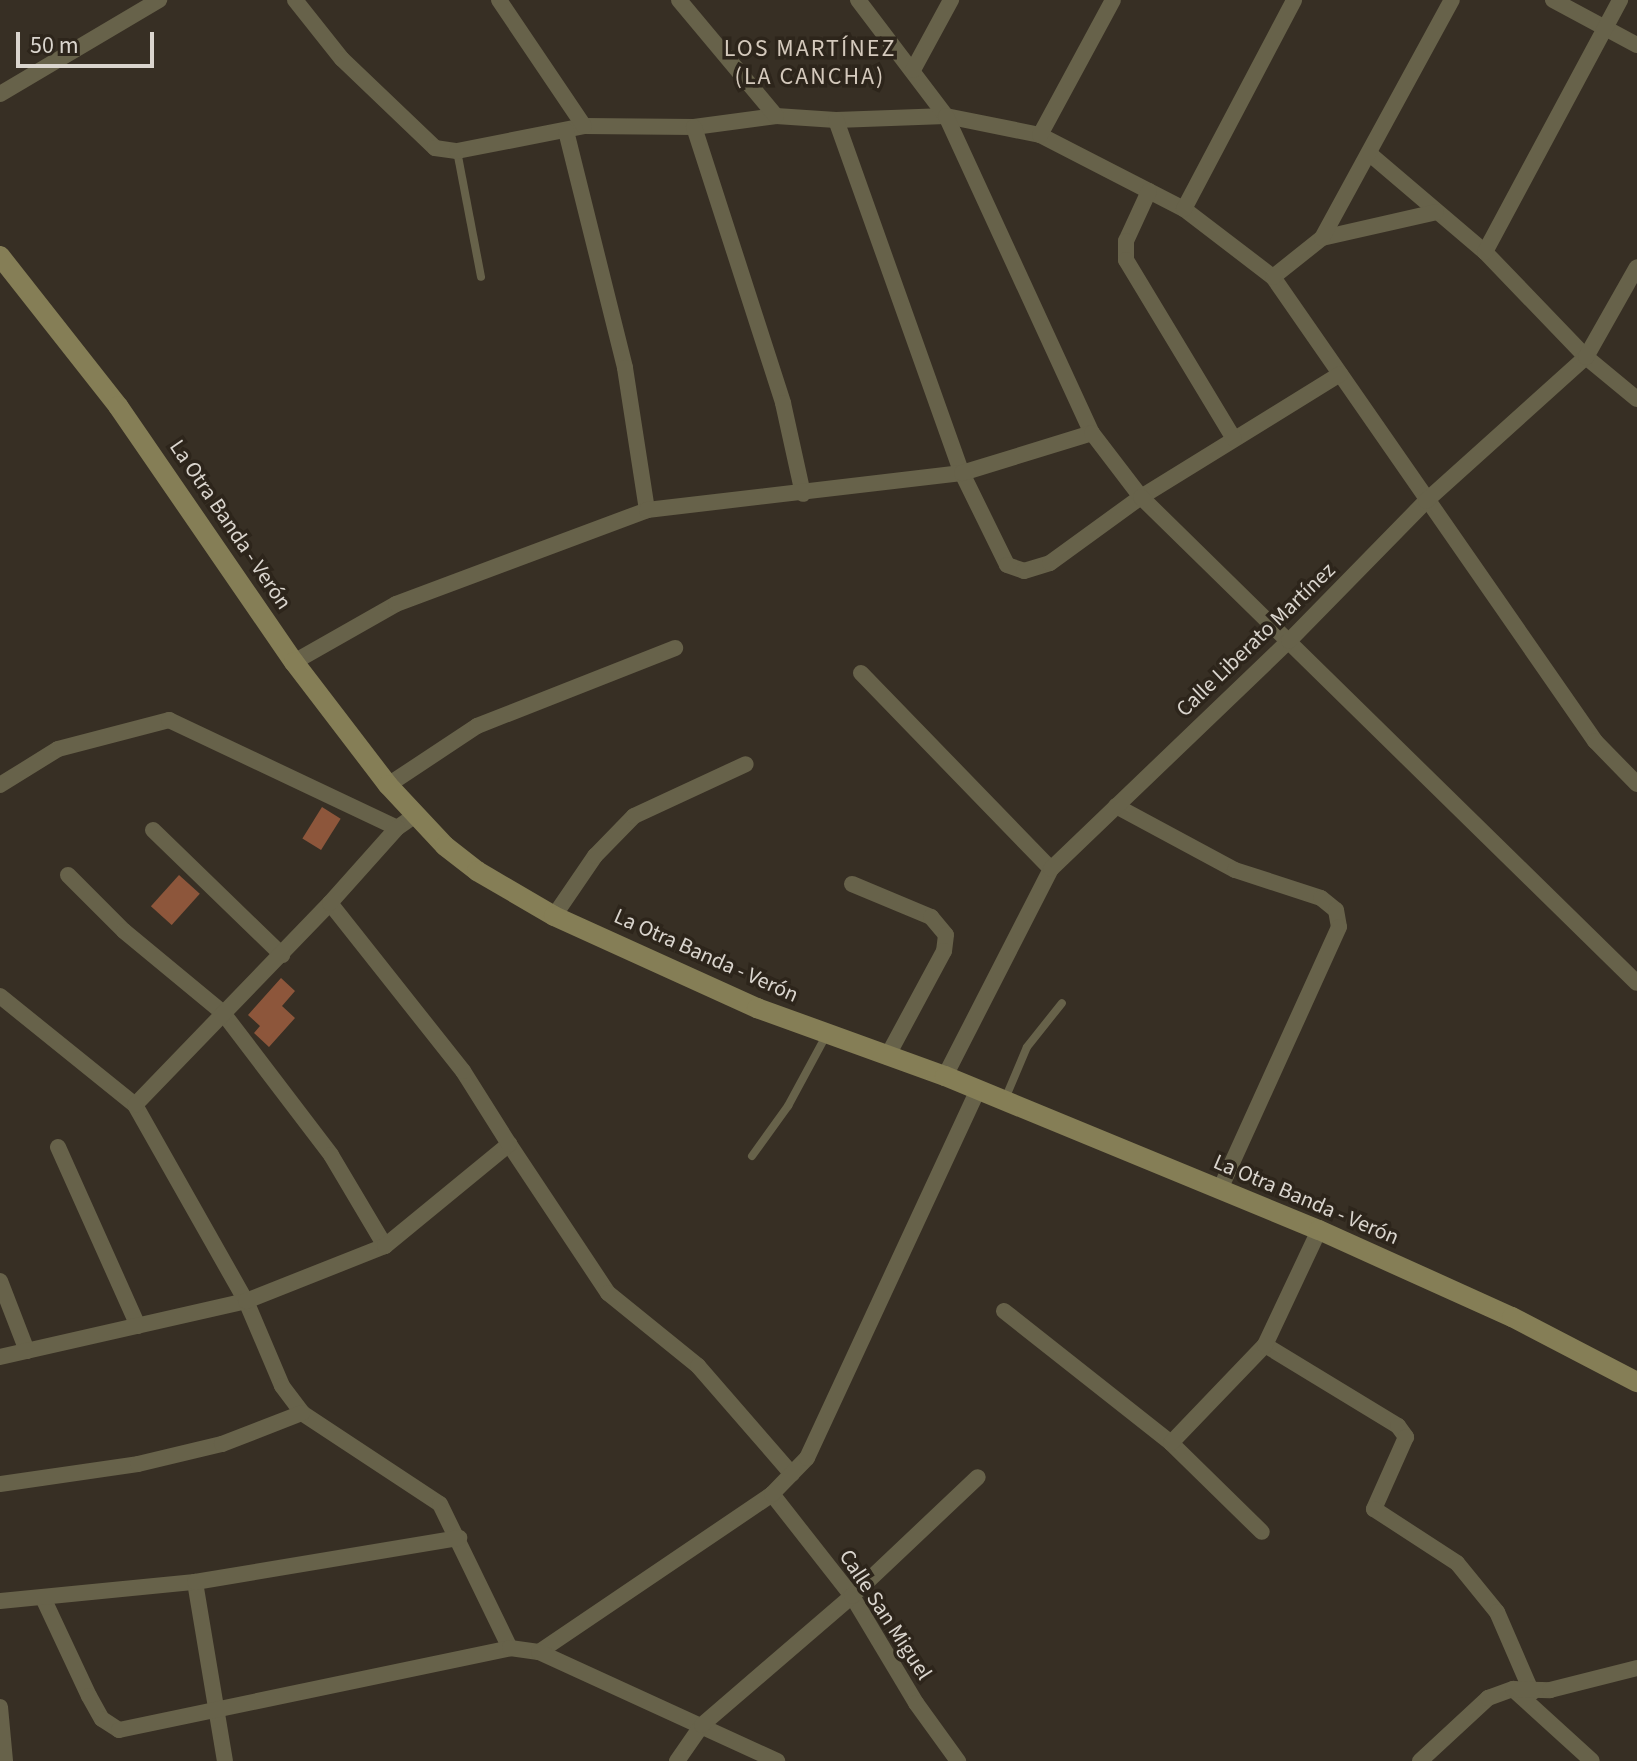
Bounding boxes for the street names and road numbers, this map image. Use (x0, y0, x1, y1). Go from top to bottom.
street label: La Otra Banda - Verón (163, 435, 297, 615)
street label: Calle Liberato Martínez (1171, 557, 1341, 723)
street label: La Otra Banda - Verón (610, 903, 802, 1009)
street label: La Otra Banda - Verón (1209, 1149, 1403, 1251)
street label: Calle San Miguel (833, 1545, 937, 1685)

